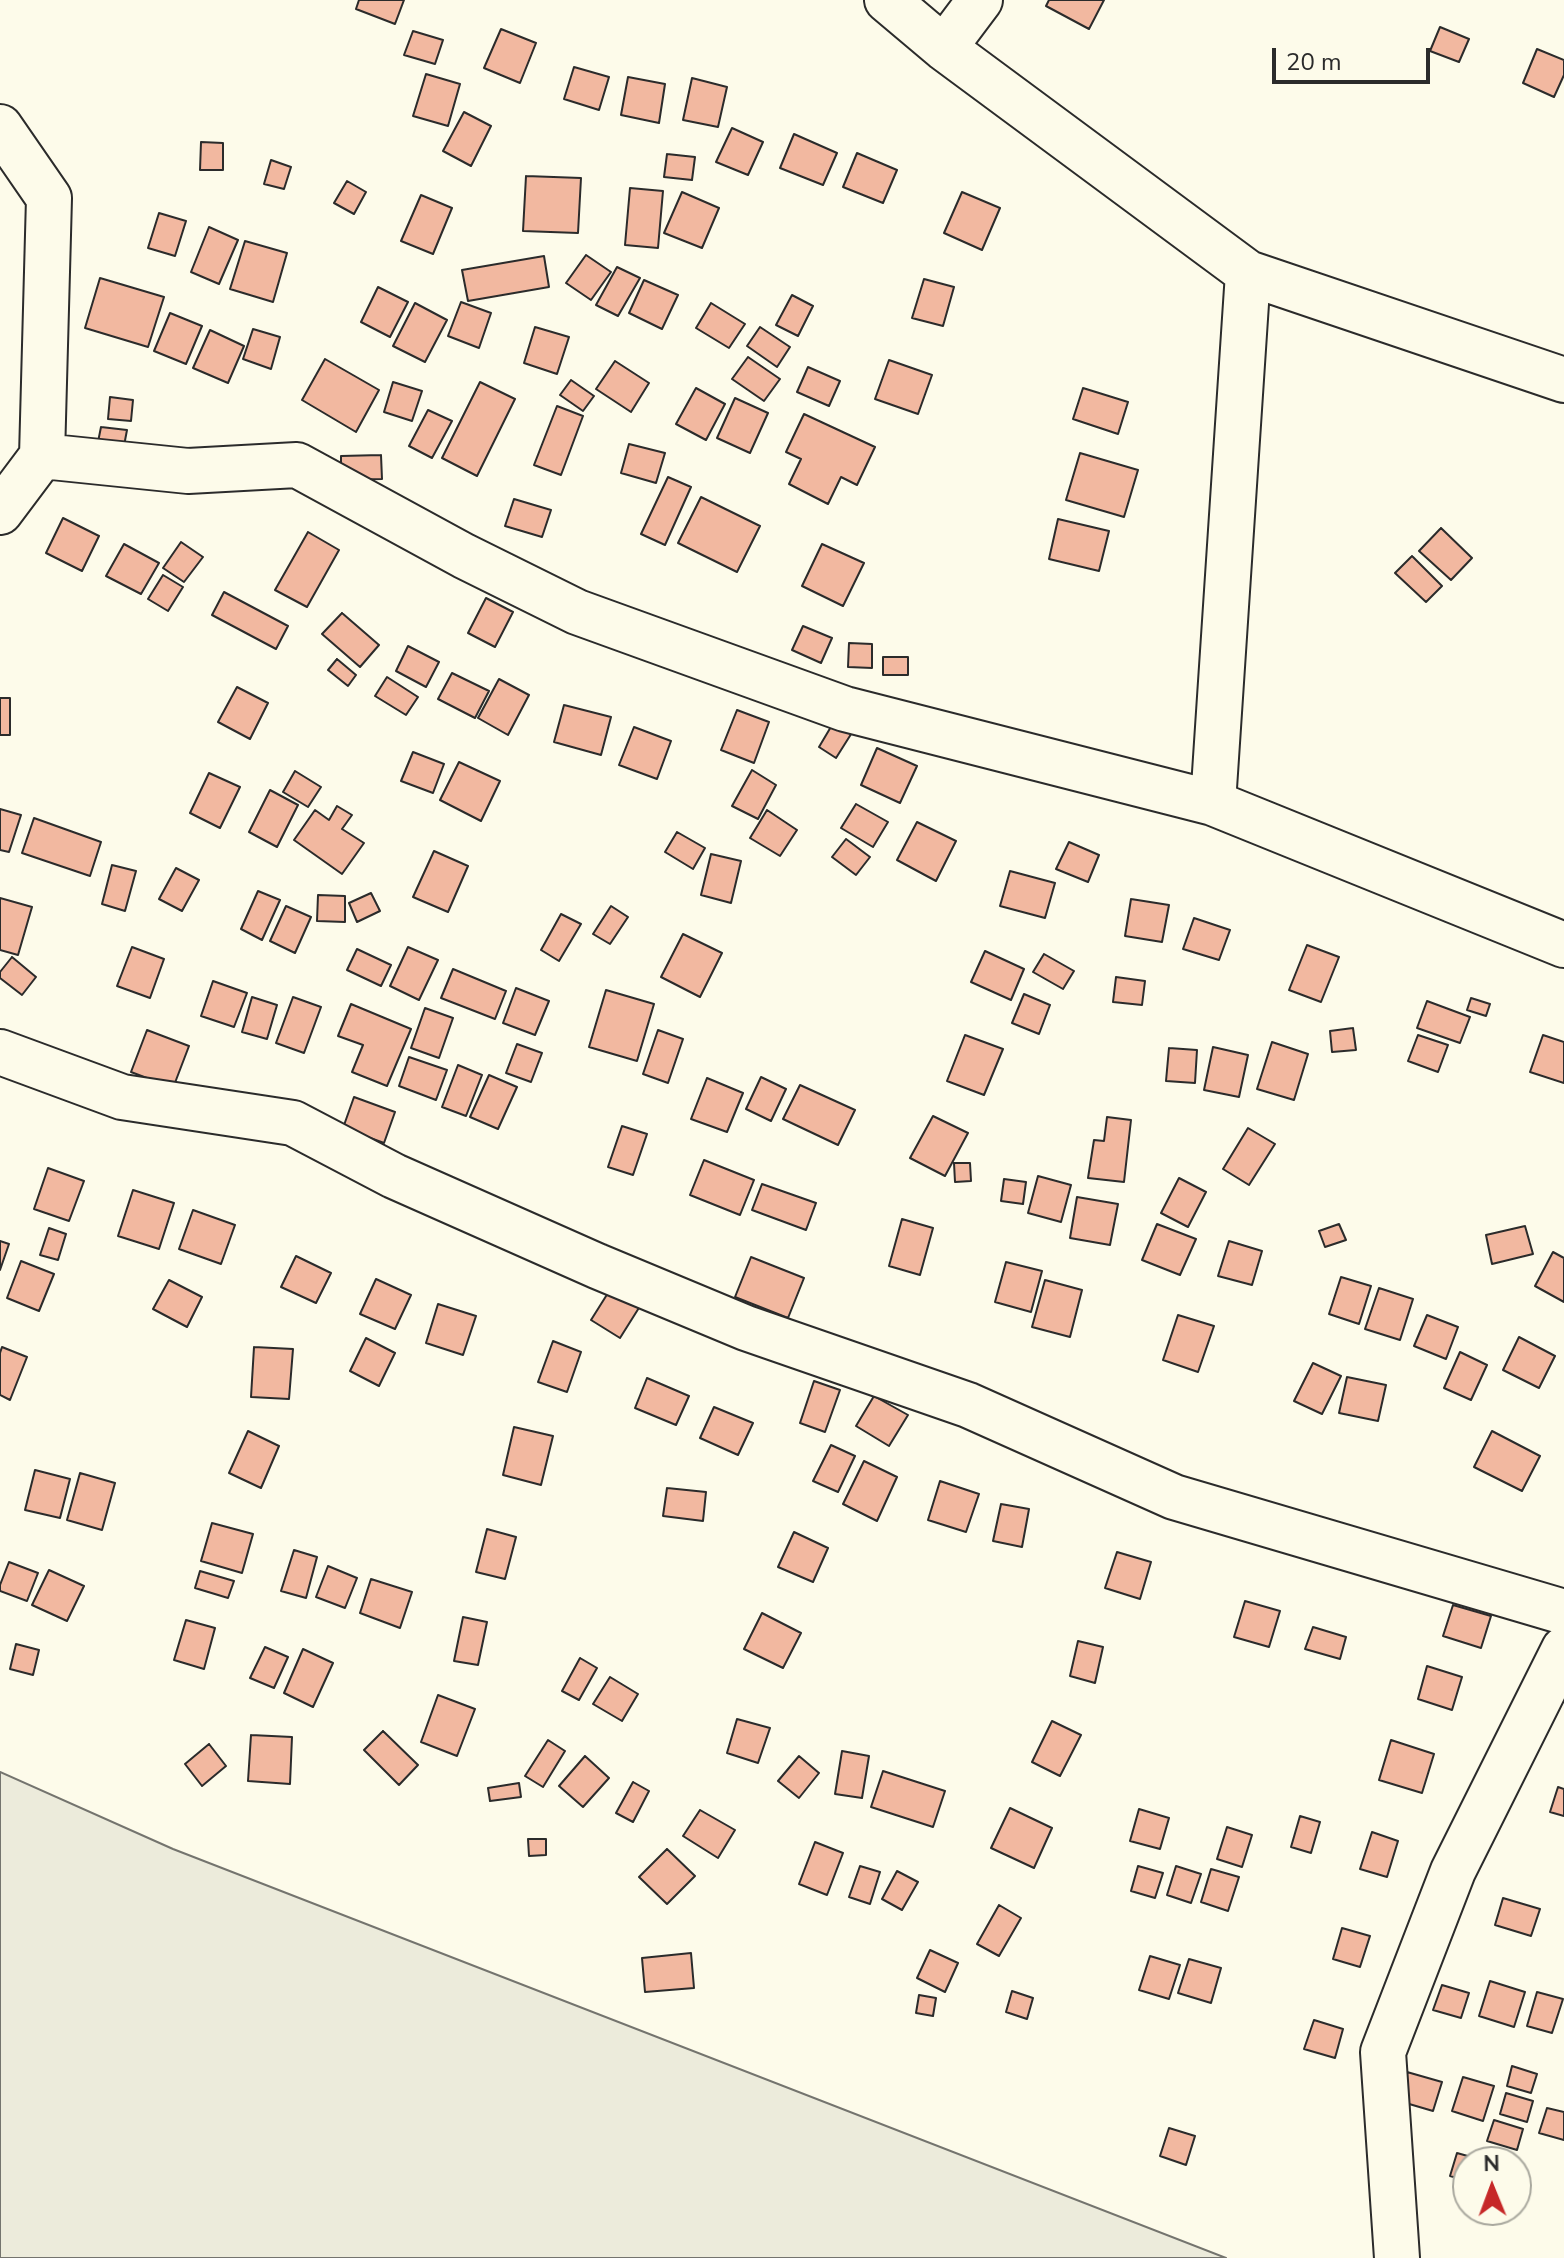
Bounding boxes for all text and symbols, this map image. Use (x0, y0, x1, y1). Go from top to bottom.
scale bar (1276, 32, 1434, 82)
text: 20 m (1286, 46, 1342, 78)
north arrow (1452, 2146, 1532, 2226)
text: N (1483, 2149, 1500, 2179)

